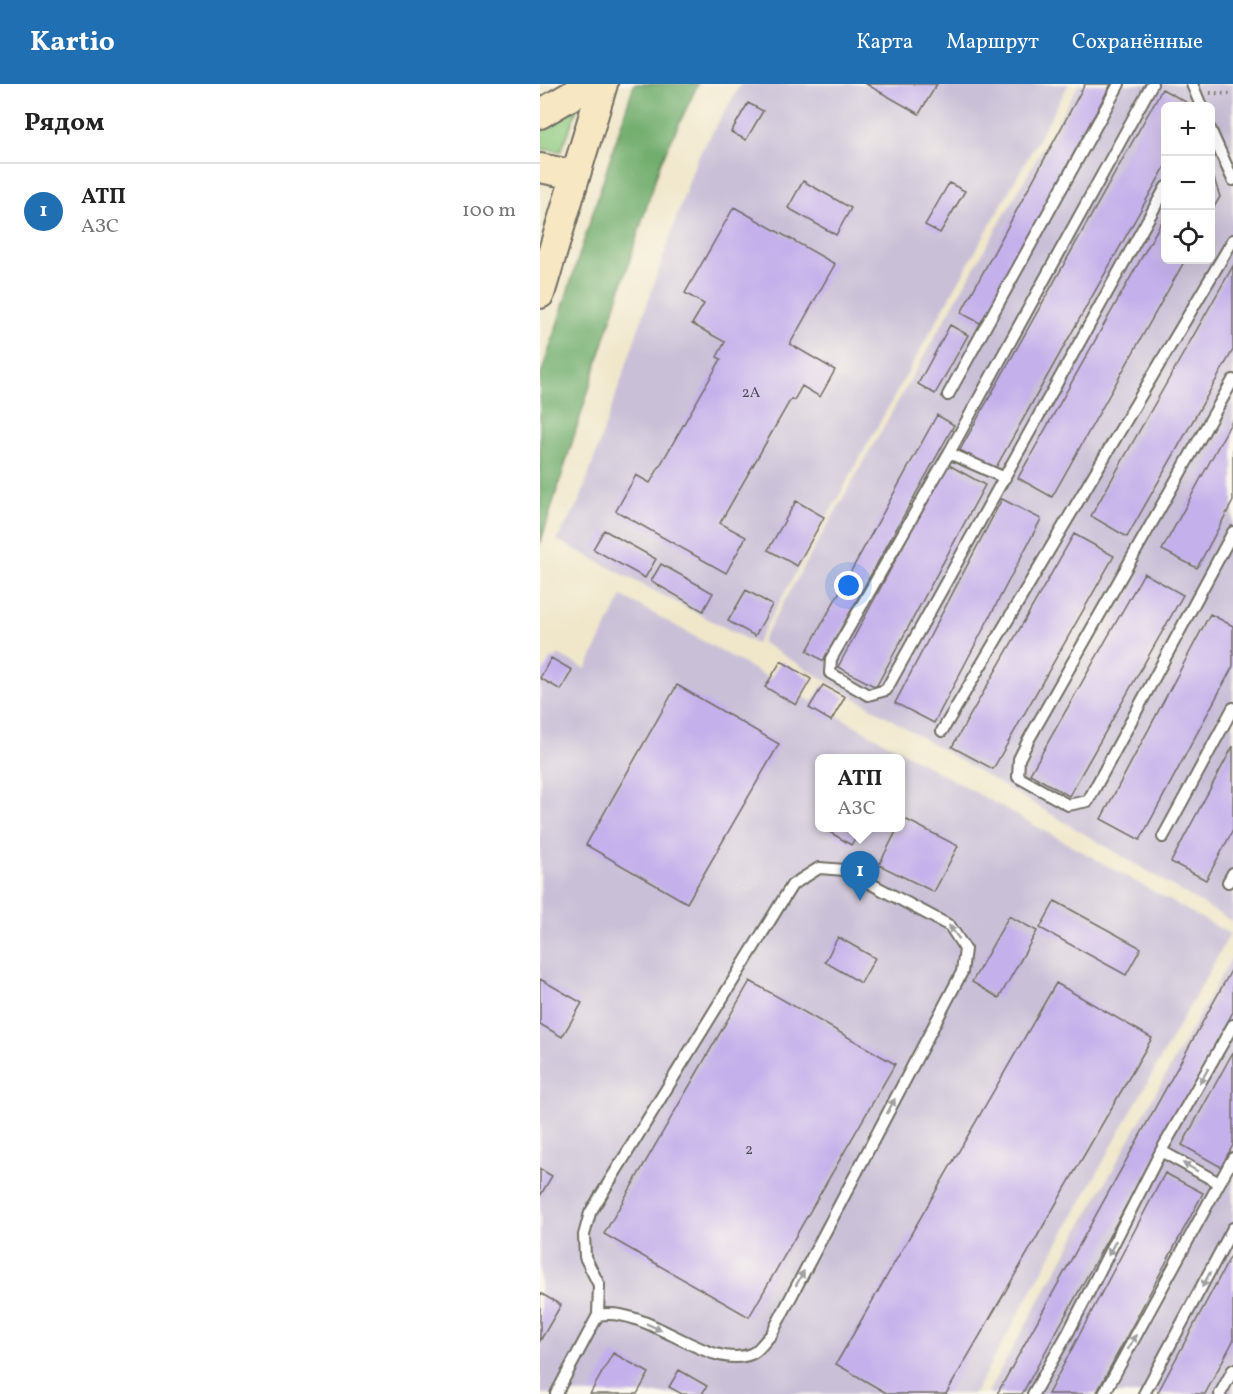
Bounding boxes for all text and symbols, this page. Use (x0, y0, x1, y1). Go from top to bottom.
text: Kartio (30, 23, 115, 62)
text: Карта (856, 28, 913, 57)
text: Маршрут (946, 28, 1039, 57)
text: Сохранённые (1072, 28, 1203, 57)
map controls (1161, 102, 1215, 264)
button: + (1161, 102, 1215, 156)
text: Рядом (24, 105, 104, 141)
button: − (1161, 156, 1215, 210)
text: АТП (81, 182, 126, 213)
text: 1 (39, 197, 48, 225)
text: 100 m (462, 197, 516, 225)
button: locate (1161, 210, 1215, 264)
text: АЗС (81, 213, 119, 241)
house number: 2А (742, 383, 761, 404)
your location (834, 571, 863, 600)
popup (815, 754, 905, 832)
text: АТП (838, 764, 882, 795)
text: АЗС (838, 795, 876, 823)
pin: 1 (840, 852, 880, 901)
one-way arrow (948, 925, 960, 941)
one-way arrow (1199, 1068, 1209, 1085)
one-way arrow (886, 1097, 896, 1114)
house number: 2 (745, 1140, 753, 1161)
one-way arrow (1181, 1162, 1198, 1172)
one-way arrow (1107, 1240, 1117, 1257)
one-way arrow (795, 1270, 805, 1287)
one-way arrow (1201, 1271, 1211, 1288)
one-way arrow (646, 1322, 664, 1332)
one-way arrow (1127, 1334, 1137, 1351)

